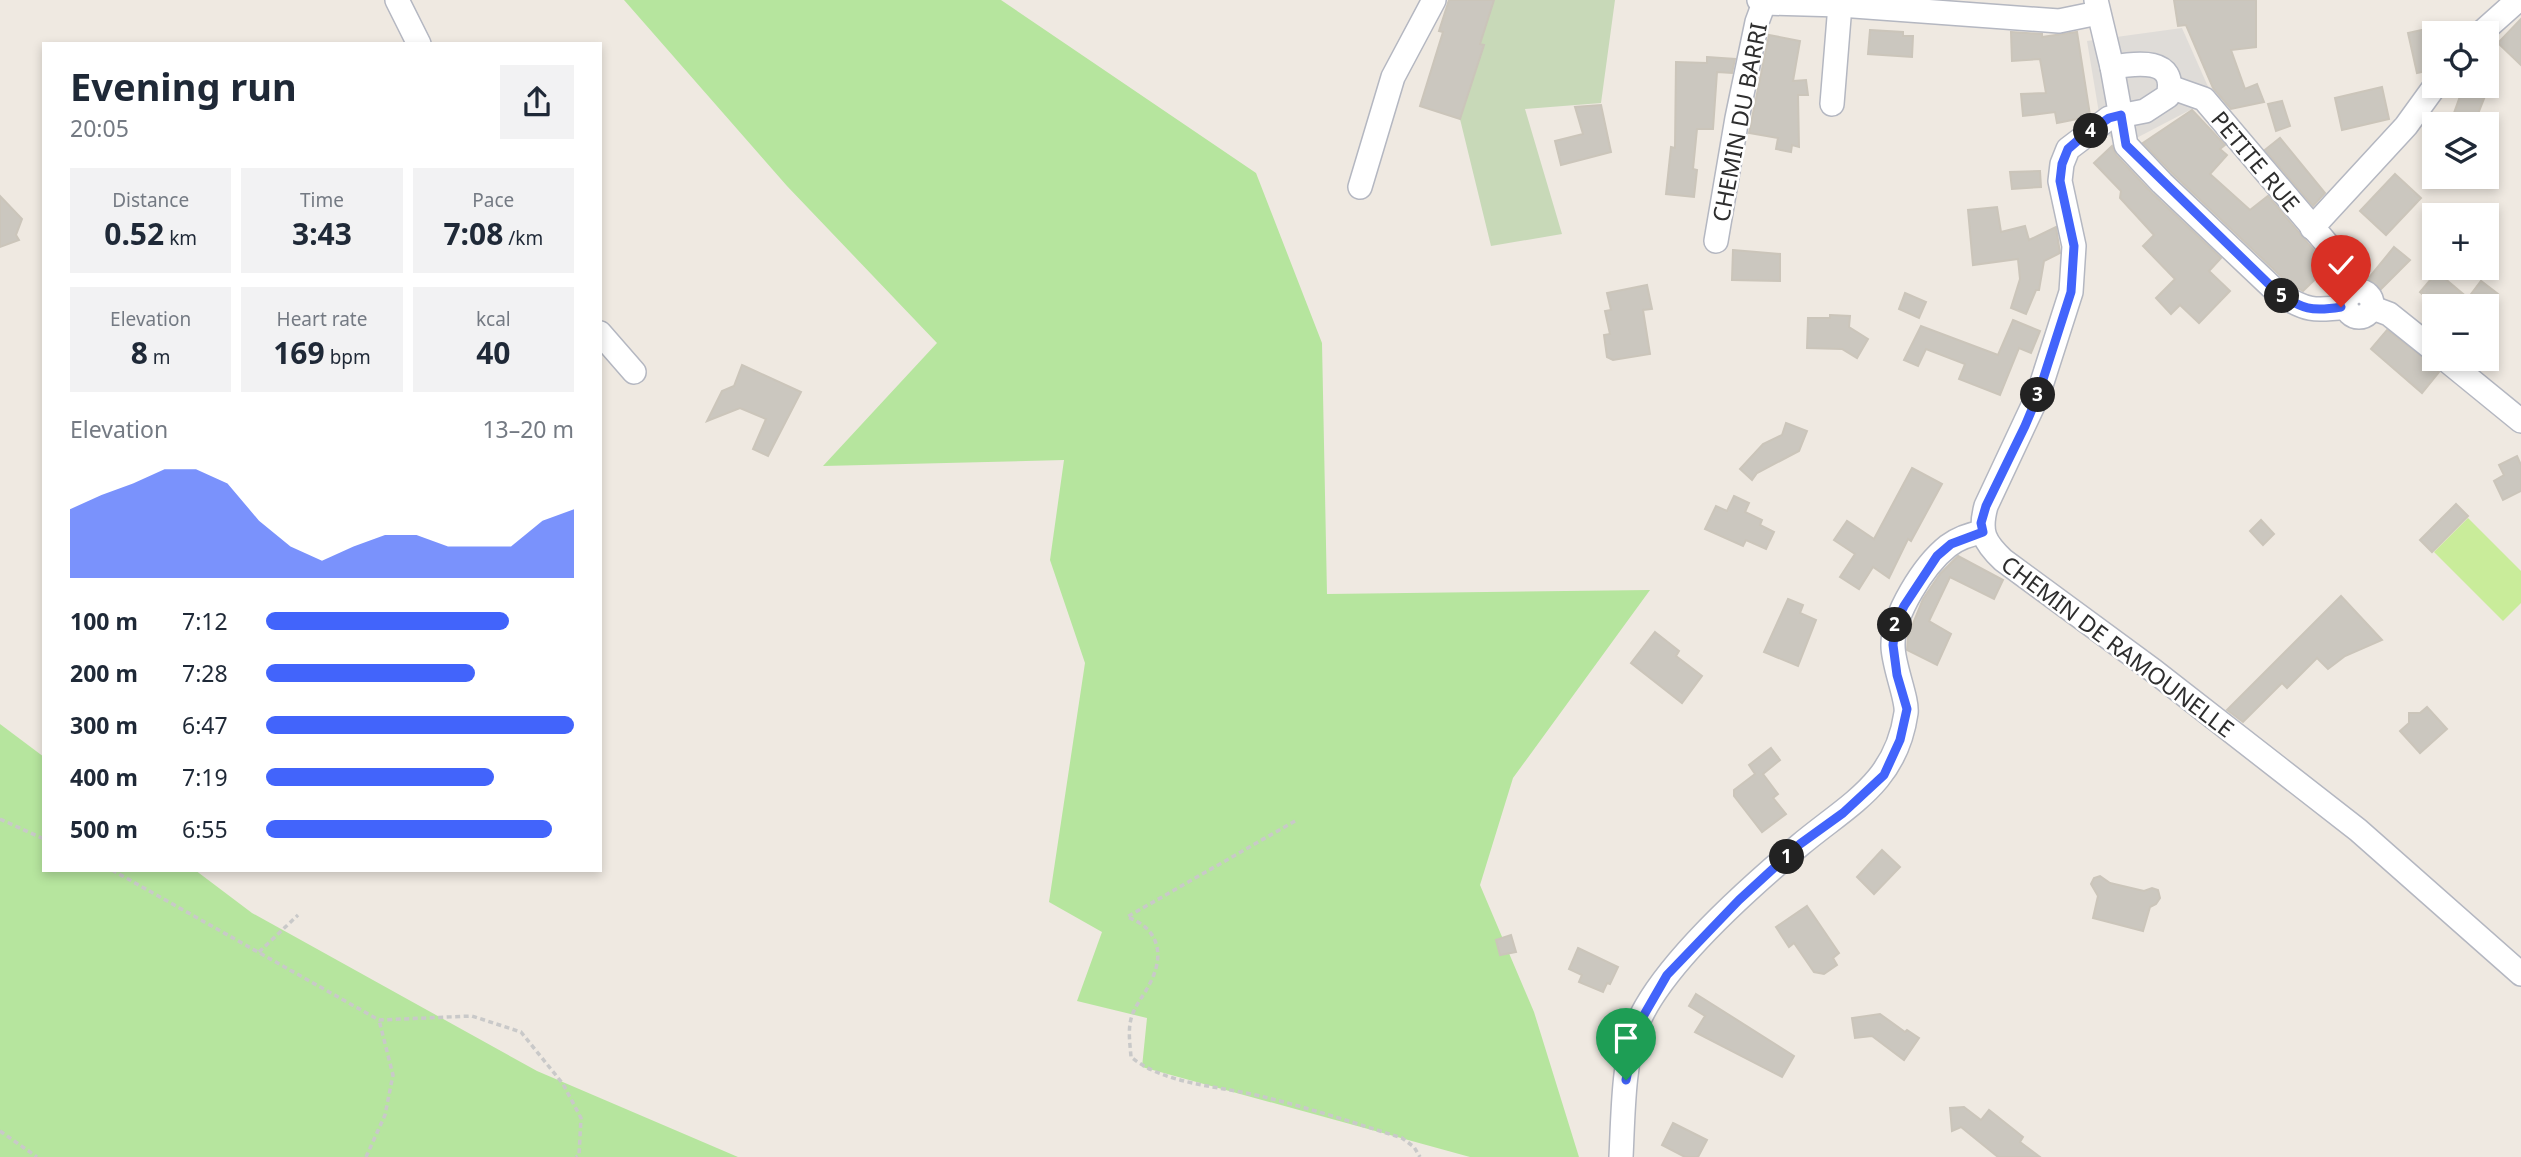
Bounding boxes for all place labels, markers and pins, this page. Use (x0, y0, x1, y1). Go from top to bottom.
pin: 4 (2074, 114, 2108, 148)
pin (2311, 235, 2371, 307)
pin: 5 (2264, 278, 2300, 314)
pin: 3 (2021, 378, 2056, 412)
pin: 2 (1878, 608, 1912, 642)
pin: 1 (1770, 840, 1804, 874)
pin (1596, 1008, 1656, 1080)

